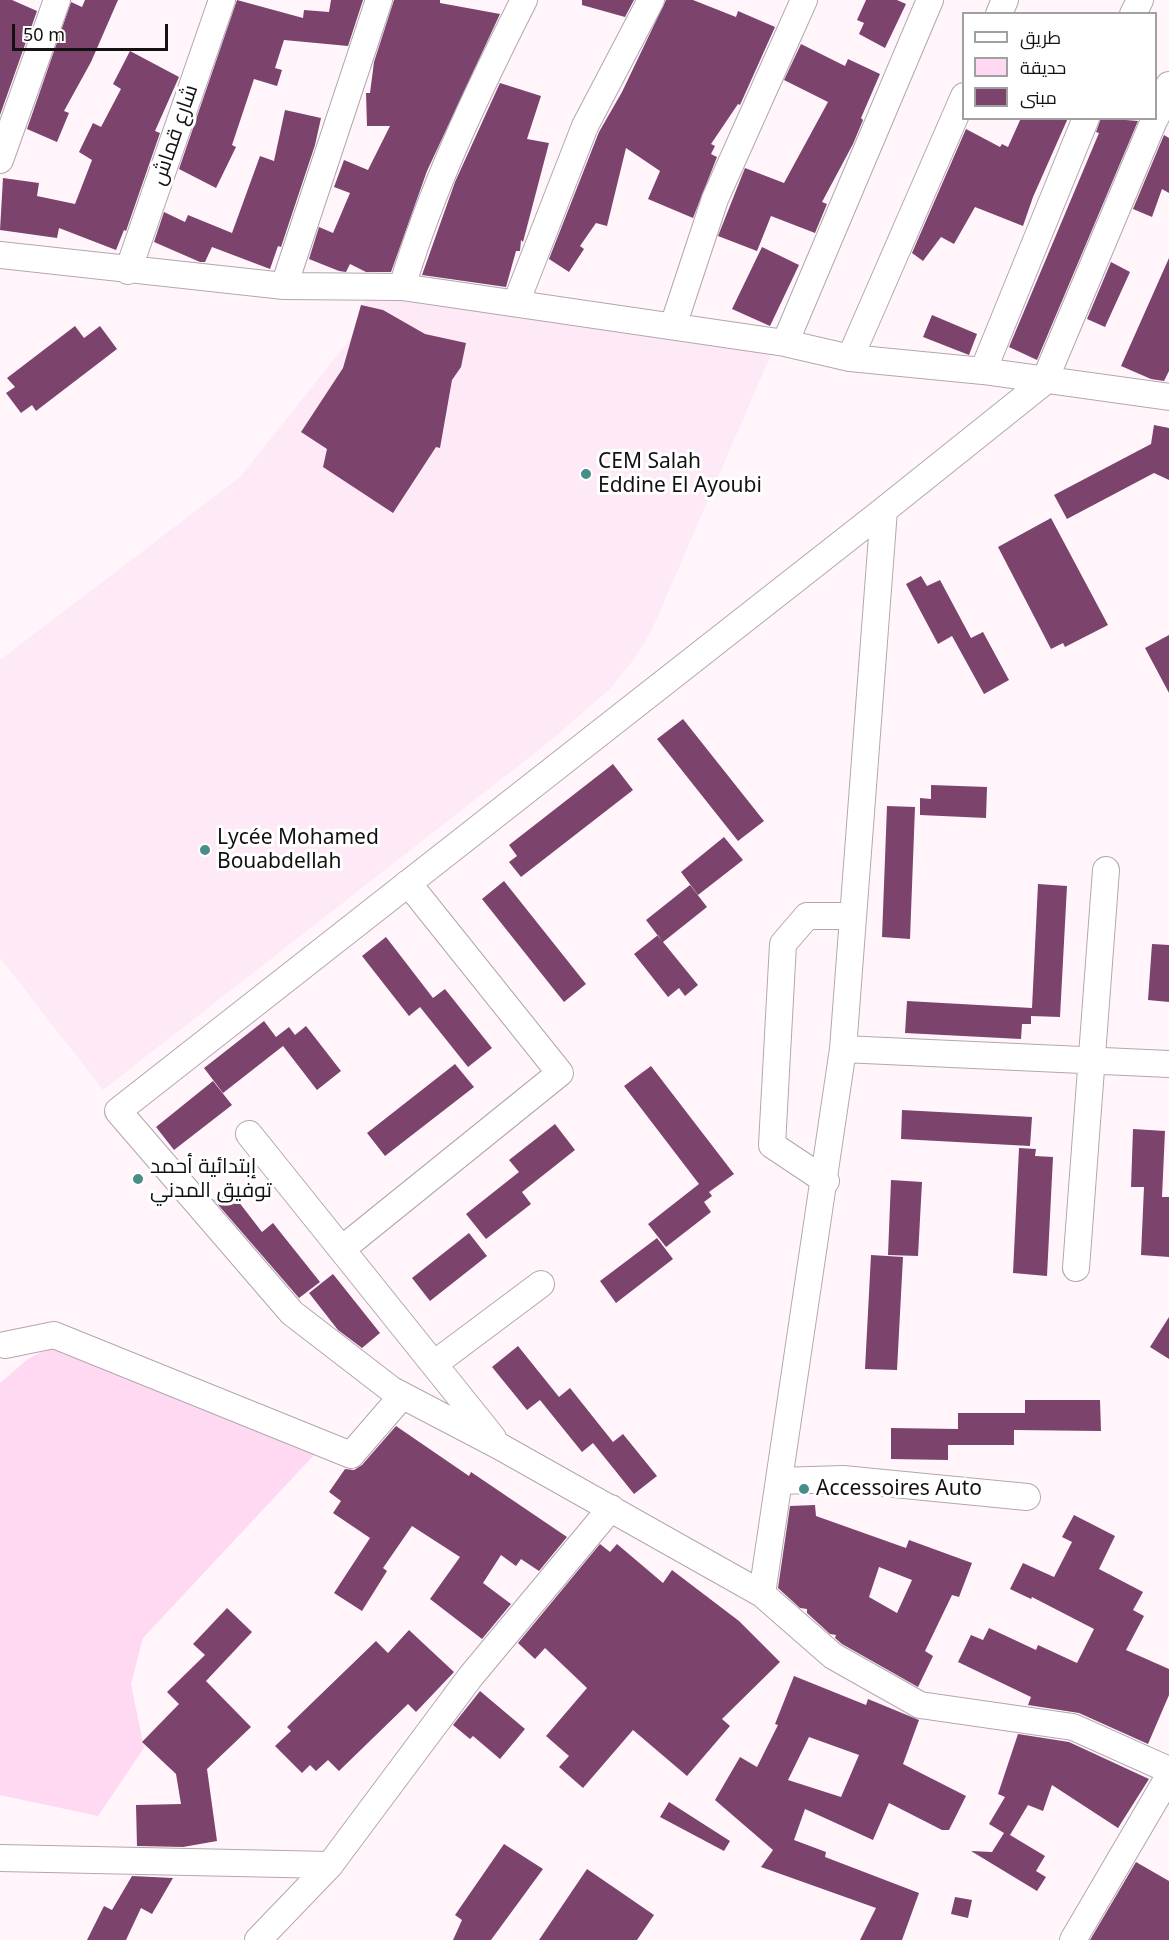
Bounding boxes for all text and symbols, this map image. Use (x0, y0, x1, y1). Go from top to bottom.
scale bar (15, 12, 171, 50)
legend (962, 12, 1157, 120)
text: 50 m (23, 22, 65, 46)
text: طريق (1020, 25, 1061, 49)
text: حديقة (1020, 55, 1066, 79)
street label: شارع قماش (146, 81, 204, 189)
text: مبنى (1020, 85, 1057, 109)
place label: CEM Salah Eddine El Ayoubi (598, 449, 762, 499)
marker: CEM Salah Eddine El Ayoubi (579, 467, 593, 481)
place label: Lycée Mohamed Bouabdellah (217, 825, 379, 875)
marker: Lycée Mohamed Bouabdellah (198, 843, 212, 857)
place label: إبتدائية أحمد توفيق المدني (150, 1154, 272, 1204)
marker: إبتدائية أحمد توفيق المدني (131, 1172, 145, 1186)
place label: Accessoires Auto (816, 1476, 982, 1502)
marker: Accessoires Auto (797, 1482, 811, 1496)

